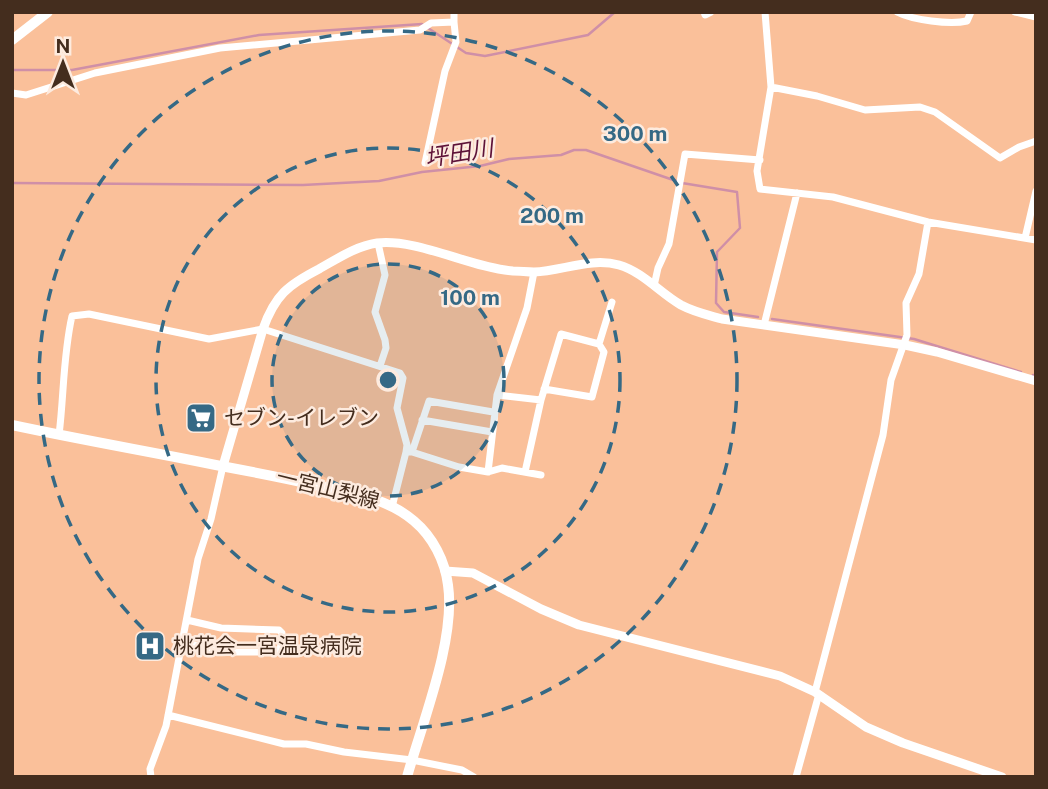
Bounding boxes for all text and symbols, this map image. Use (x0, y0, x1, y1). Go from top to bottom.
north arrow (28, 28, 98, 98)
text: N (56, 35, 70, 57)
text: 300 m (603, 121, 667, 146)
water label: 坪田川 (423, 133, 498, 171)
text: 200 m (520, 203, 584, 228)
text: 100 m (440, 285, 500, 310)
centre of rings (376, 368, 400, 392)
supermarket icon: セブン-イレブン (184, 401, 218, 435)
place label: セブン-イレブン (224, 405, 379, 430)
street label: 一宮山梨線 (274, 464, 382, 513)
hospital icon: 桃花会一宮温泉病院 (133, 629, 167, 663)
place label: 桃花会一宮温泉病院 (173, 633, 362, 658)

